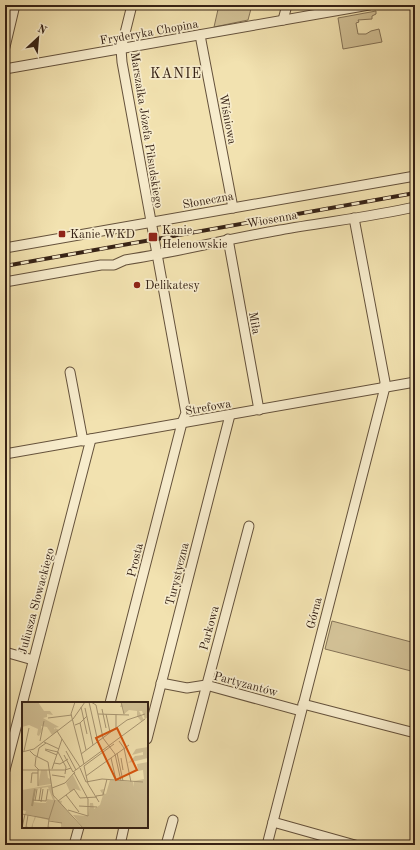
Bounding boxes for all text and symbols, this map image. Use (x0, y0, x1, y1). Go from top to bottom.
north arrow (18, 18, 58, 58)
street label: Fryderyka Chopina (99, 18, 199, 48)
text: N (36, 24, 48, 37)
street label: Marszałka Józefa Piłsudskiego (128, 51, 164, 209)
district label: KANIE (150, 67, 202, 81)
street label: Wiśniowa (216, 93, 238, 145)
street label: Słoneczna (182, 191, 235, 211)
street label: Wiosenna (246, 210, 298, 230)
place label: Kanie Helenowskie (162, 225, 228, 251)
marker: Kanie WKD (57, 229, 67, 239)
place label: Kanie WKD (70, 229, 135, 241)
marker: Kanie Helenowskie (147, 231, 159, 243)
marker: Delikatesy (132, 280, 142, 290)
place label: Delikatesy (145, 280, 200, 292)
street label: Miła (246, 311, 262, 335)
street label: Strefowa (184, 398, 232, 418)
street label: Turystyczna (164, 541, 192, 607)
street label: Prosta (126, 542, 146, 578)
street label: Juliusza Słowackiego (17, 547, 57, 656)
street label: Górna (305, 596, 325, 630)
street label: Parkowa (198, 605, 222, 652)
street label: Partyzantów (212, 671, 280, 699)
inset map (22, 702, 148, 828)

